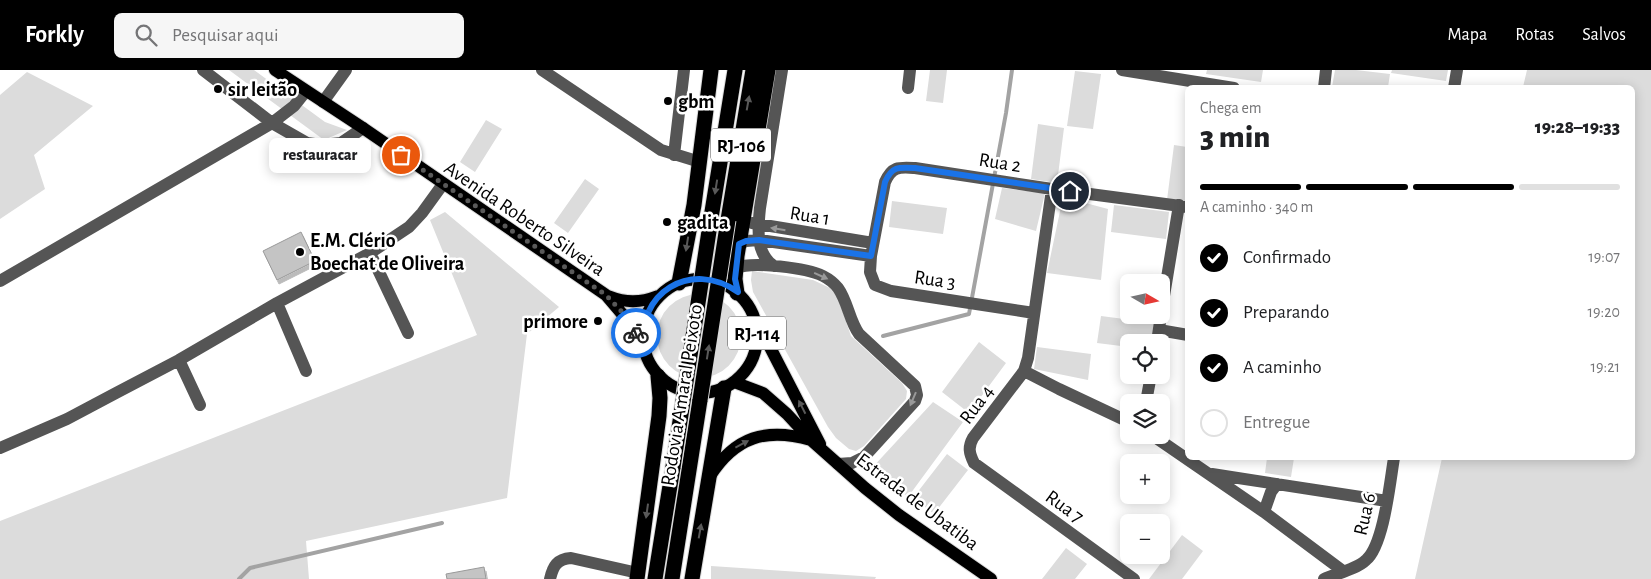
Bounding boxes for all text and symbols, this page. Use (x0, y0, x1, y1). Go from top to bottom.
search box (114, 13, 464, 58)
icon: search (132, 21, 160, 49)
text: Forkly (25, 23, 84, 47)
text: Pesquisar aqui (172, 26, 279, 45)
text: Mapa (1448, 26, 1487, 44)
text: Rotas (1515, 26, 1554, 44)
text: Salvos (1582, 26, 1626, 44)
place label: sir leitão (228, 80, 297, 100)
marker: sir leitão (212, 83, 224, 95)
place label: gbm (678, 92, 714, 112)
marker: gbm (662, 95, 674, 107)
one-way arrow (744, 95, 752, 111)
text: Chega em (1200, 100, 1262, 116)
text: 19:28–19:33 (1535, 118, 1620, 137)
text: 3 min (1200, 121, 1270, 153)
road number: RJ-106 (711, 128, 771, 162)
pin (380, 134, 422, 176)
callout: restauracar (268, 138, 371, 172)
icon: bag (387, 141, 415, 169)
text: restauracar (283, 147, 357, 163)
street label: Rua 2 (977, 150, 1022, 176)
street label: Avenida Roberto Silveira (441, 158, 608, 280)
pin (1049, 170, 1091, 212)
icon: home (1056, 177, 1084, 205)
one-way arrow (711, 180, 719, 196)
text: A caminho · 340 m (1200, 199, 1313, 215)
street label: Rua 1 (788, 203, 831, 229)
place label: gadita (677, 213, 729, 233)
marker: gadita (661, 216, 673, 228)
one-way arrow (770, 224, 786, 232)
place label: E.M. Clério Boechat de Oliveira (310, 231, 465, 274)
one-way arrow (683, 236, 691, 252)
icon: check (1200, 244, 1228, 272)
marker: E.M. Clério Boechat de Oliveira (294, 246, 306, 258)
text: Confirmado (1243, 248, 1331, 267)
text: 19:07 (1588, 249, 1620, 265)
street label: Rua 3 (913, 267, 957, 293)
one-way arrow (814, 273, 828, 281)
north arrow (1120, 274, 1170, 324)
map controls (1120, 274, 1170, 564)
icon: check (1200, 299, 1228, 327)
street label: Rodovia Amaral Peixoto (658, 303, 706, 488)
text: Preparando (1243, 303, 1329, 322)
text: 19:20 (1588, 304, 1620, 320)
courier (611, 308, 661, 358)
place label: primore (523, 312, 588, 332)
marker: primore (592, 315, 604, 327)
road number: RJ-114 (728, 317, 786, 350)
icon: bike (622, 319, 650, 347)
button: locate (1120, 334, 1170, 384)
one-way arrow (704, 344, 712, 360)
icon: check (1200, 354, 1228, 382)
text: A caminho (1243, 358, 1322, 377)
text: 19:21 (1591, 359, 1620, 375)
street label: Rua 4 (956, 381, 998, 428)
one-way arrow (909, 392, 918, 407)
button: layers (1120, 394, 1170, 444)
one-way arrow (798, 400, 806, 415)
text: Entregue (1243, 413, 1310, 432)
one-way arrow (734, 440, 749, 448)
street label: Estrada de Ubatiba (852, 449, 982, 554)
button: + (1120, 454, 1170, 504)
street label: Rua 7 (1042, 486, 1087, 527)
street label: Rua 6 (1350, 491, 1380, 537)
one-way arrow (643, 503, 651, 519)
button: − (1120, 514, 1170, 564)
one-way arrow (696, 523, 704, 539)

